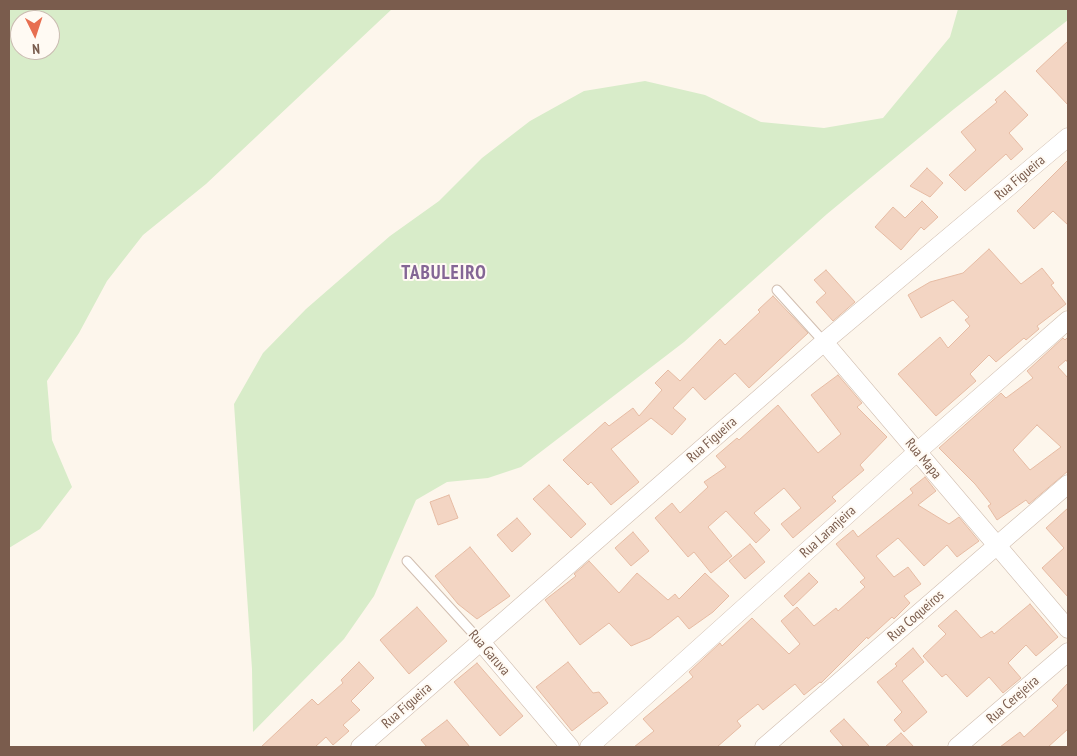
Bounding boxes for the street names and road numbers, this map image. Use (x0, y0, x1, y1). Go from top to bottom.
street label: Rua Figueira (991, 152, 1049, 204)
street label: Rua Figueira (684, 414, 740, 466)
street label: Rua Mapa (901, 435, 945, 483)
street label: Rua Laranjeira (797, 503, 859, 561)
street label: Rua Coqueiros (884, 587, 948, 645)
street label: Rua Garuva (465, 627, 513, 679)
street label: Rua Cerejeira (983, 673, 1043, 727)
street label: Rua Figueira (379, 680, 435, 732)

